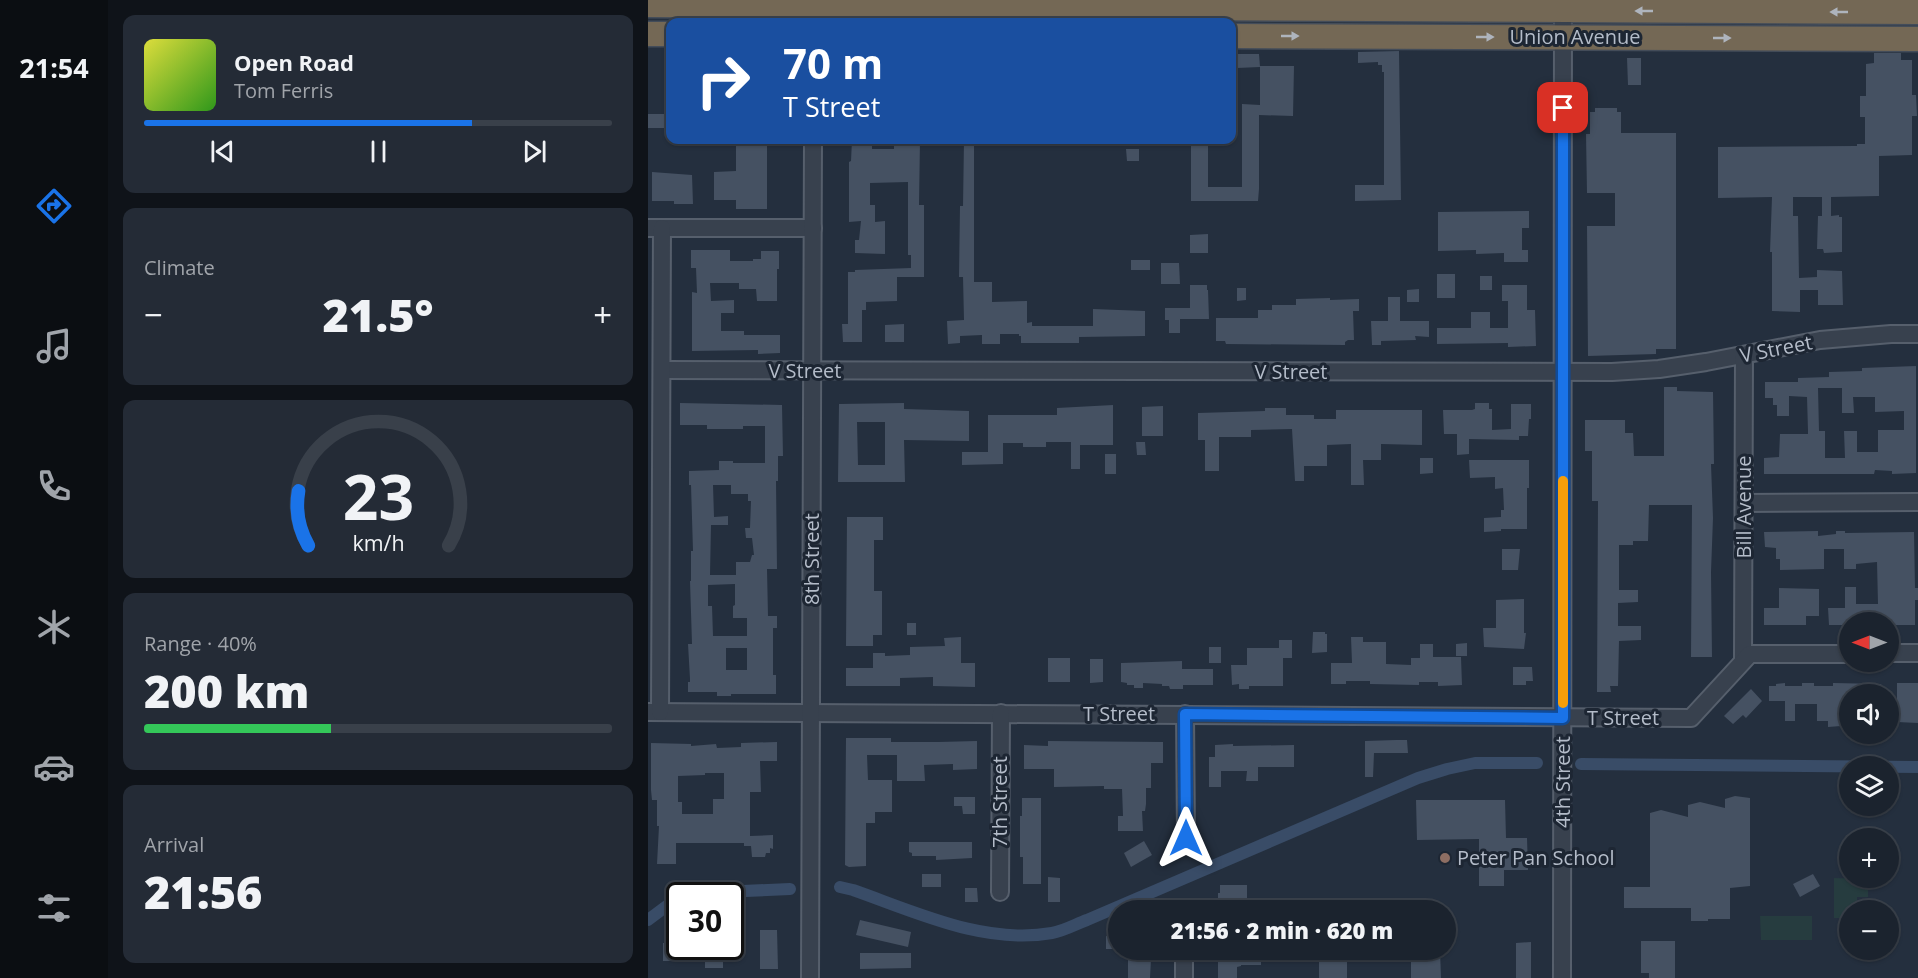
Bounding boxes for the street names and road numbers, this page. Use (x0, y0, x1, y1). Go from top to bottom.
street label: Union Avenue (1509, 23, 1641, 50)
street label: V Street (1738, 328, 1814, 369)
street label: V Street (769, 357, 841, 384)
street label: V Street (1255, 358, 1327, 385)
street label: Bill Avenue (1730, 456, 1757, 558)
street label: 8th Street (798, 513, 825, 605)
street label: T Street (1083, 700, 1155, 727)
street label: T Street (1587, 704, 1659, 731)
street label: 4th Street (1549, 736, 1576, 828)
street label: 7th Street (986, 756, 1013, 848)

